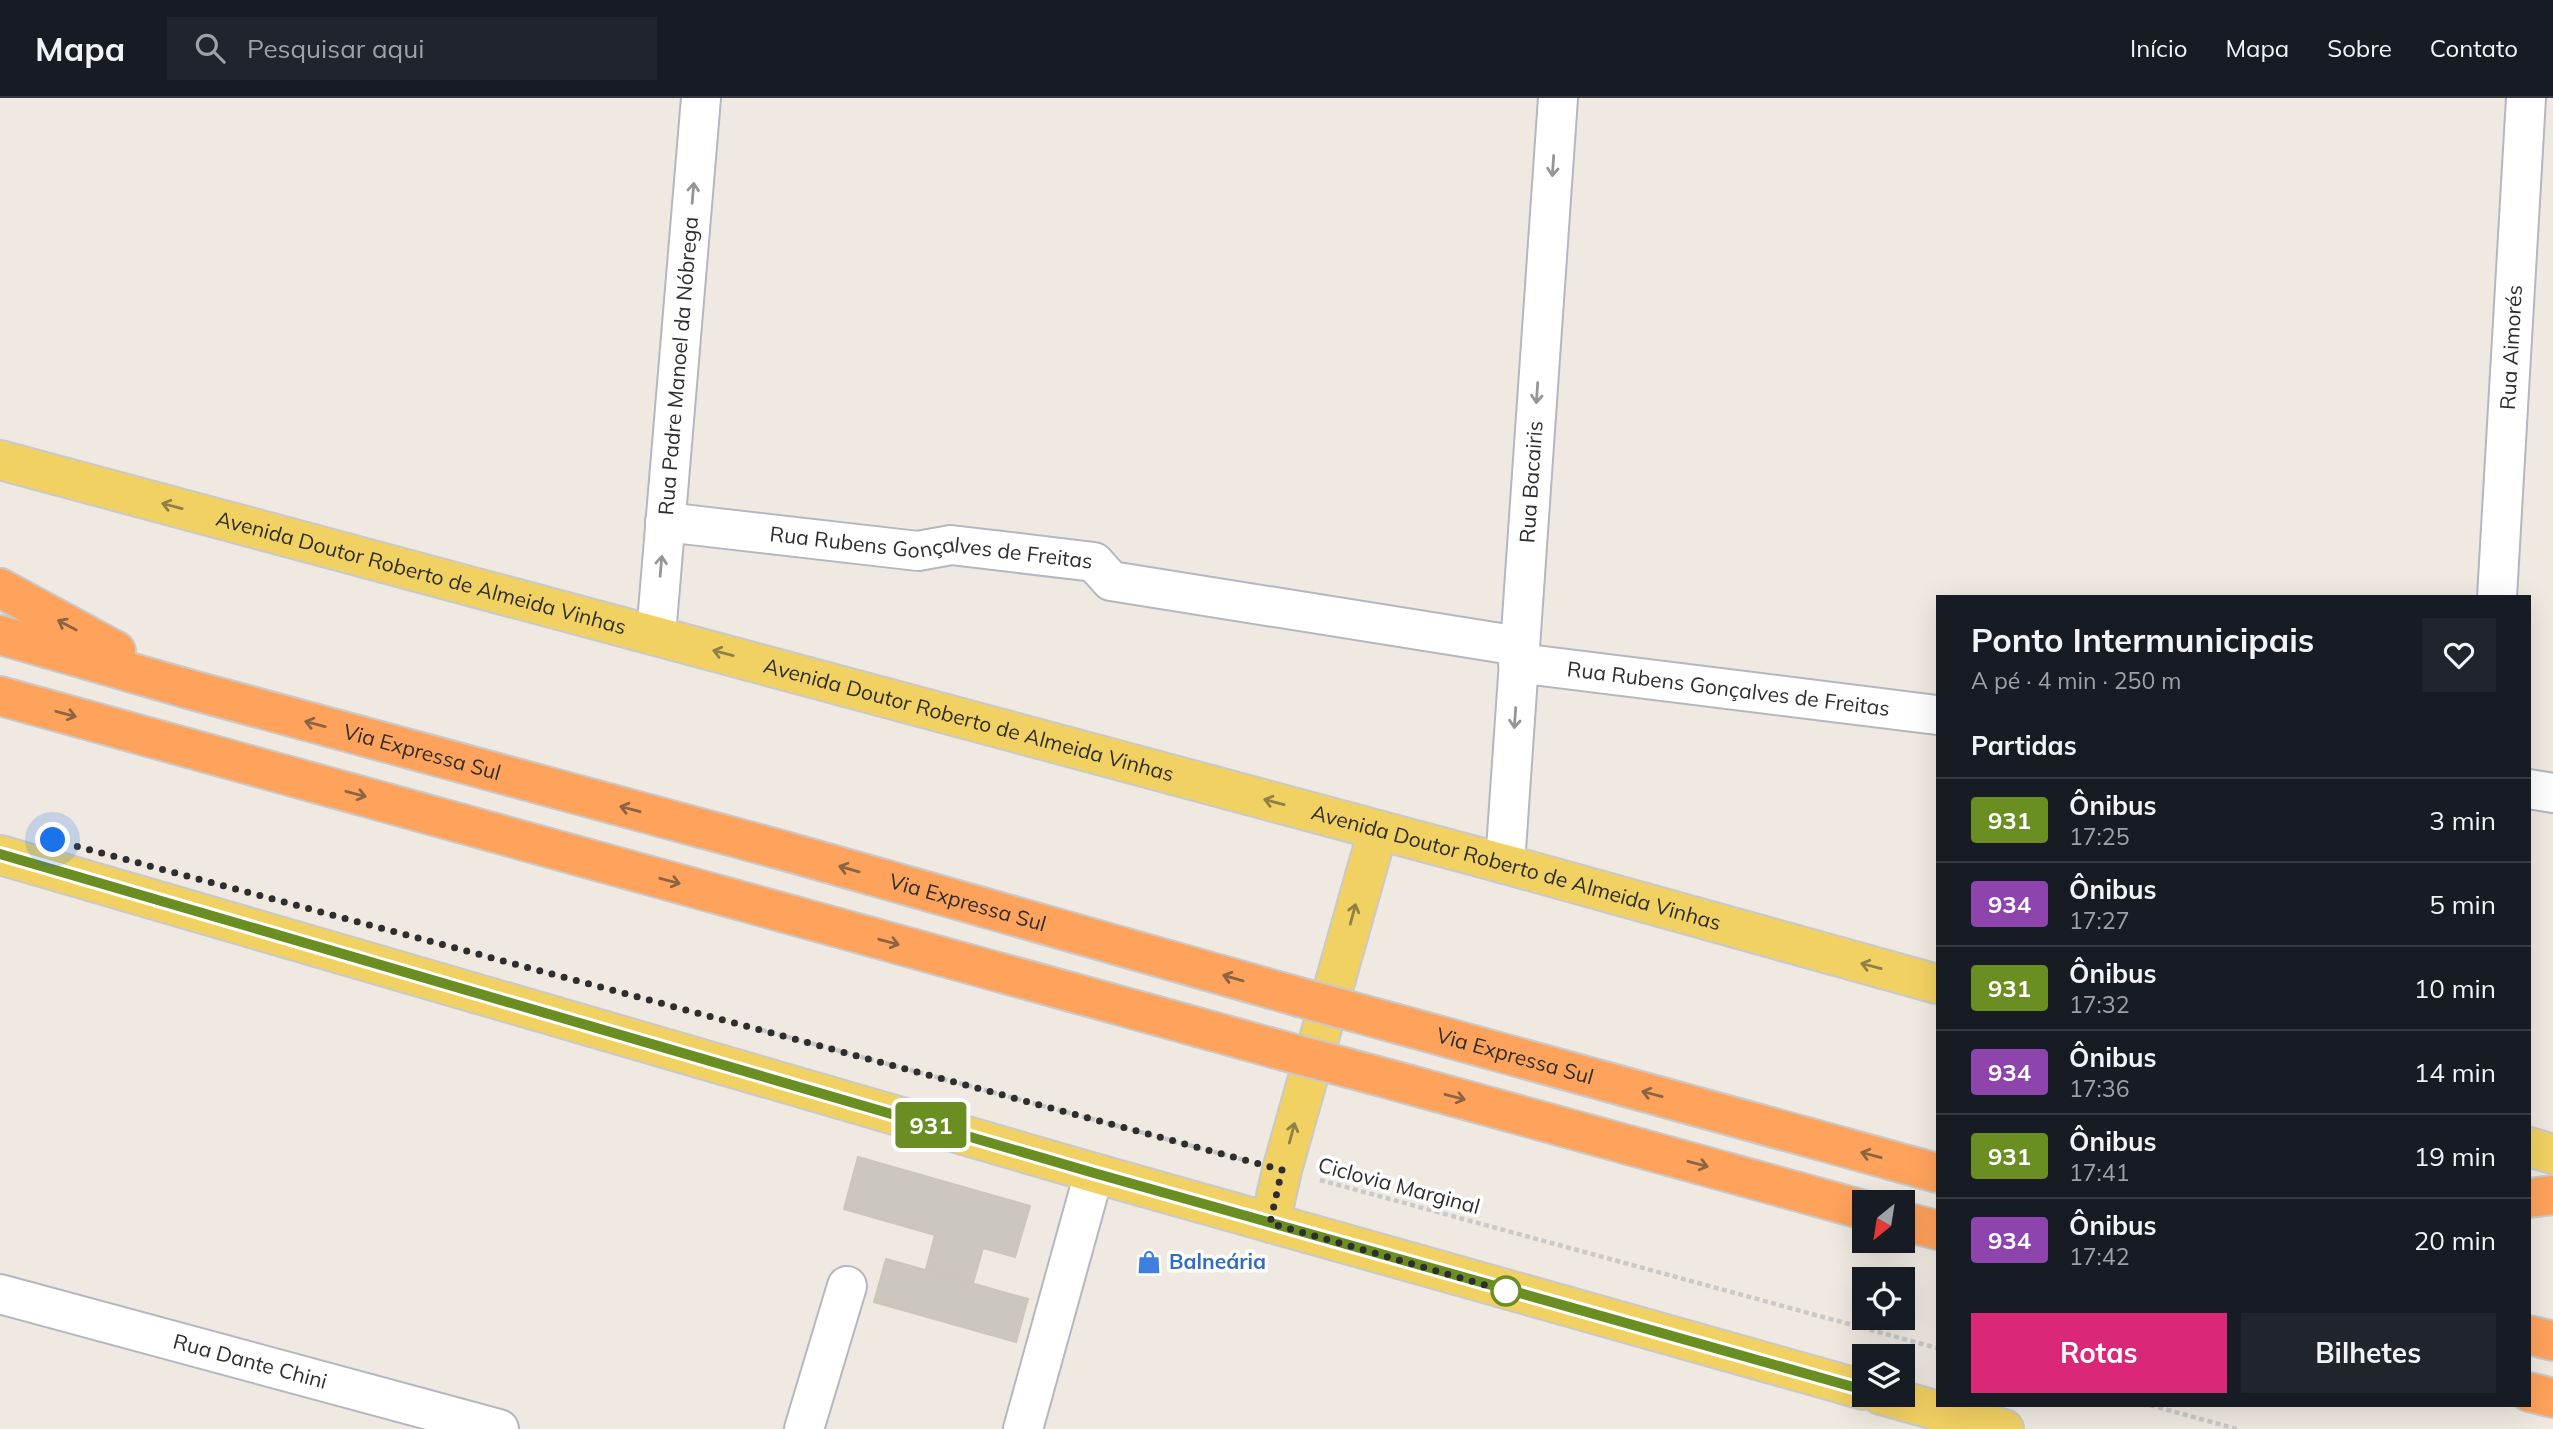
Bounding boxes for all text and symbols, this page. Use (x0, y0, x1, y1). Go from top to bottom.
search box (167, 17, 657, 80)
text: Mapa (35, 28, 125, 69)
icon: search (191, 29, 229, 67)
text: Pesquisar aqui (247, 32, 424, 65)
text: Início (2130, 33, 2187, 63)
text: Mapa (2225, 33, 2289, 63)
text: Sobre (2327, 33, 2392, 63)
text: Contato (2430, 33, 2518, 63)
one-way arrow (1546, 154, 1559, 177)
one-way arrow (687, 183, 700, 205)
street label: Rua Padre Manoel da Nóbrega (652, 215, 703, 516)
street label: Rua Aimorés (2494, 284, 2527, 411)
one-way arrow (1530, 381, 1543, 404)
street label: Rua Bacairis (1513, 420, 1548, 544)
one-way arrow (161, 498, 183, 511)
street label: Avenida Doutor Roberto de Almeida Vinhas (213, 505, 629, 640)
street label: Rua Rubens Gonçalves de Freitas (768, 520, 1094, 574)
one-way arrow (655, 556, 668, 578)
one-way arrow (57, 618, 77, 632)
button: heart (2422, 618, 2496, 692)
text: Ponto Intermunicipais (1971, 619, 2314, 660)
one-way arrow (713, 646, 735, 659)
street label: Avenida Doutor Roberto de Almeida Vinhas (761, 652, 1177, 787)
street label: Rua Rubens Gonçalves de Freitas (1566, 655, 1891, 721)
text: A pé · 4 min · 250 m (1971, 666, 2181, 695)
one-way arrow (1508, 706, 1521, 729)
one-way arrow (54, 708, 77, 721)
one-way arrow (305, 716, 327, 729)
street label: Via Expressa Sul (341, 718, 504, 785)
text: Partidas (1971, 729, 2077, 762)
one-way arrow (345, 789, 367, 802)
text: Ônibus (2069, 789, 2157, 822)
one-way arrow (1263, 795, 1286, 808)
street label: Avenida Doutor Roberto de Almeida Vinhas (1309, 799, 1724, 935)
one-way arrow (619, 802, 641, 815)
text: 3 min (2429, 804, 2496, 837)
text: 931 (1988, 805, 2031, 835)
your location (35, 822, 70, 857)
text: 17:25 (2069, 822, 2129, 851)
one-way arrow (838, 862, 861, 875)
street label: Via Expressa Sul (886, 867, 1049, 937)
text: Ônibus (2069, 873, 2157, 906)
one-way arrow (658, 875, 680, 888)
text: 5 min (2429, 888, 2496, 921)
text: 934 (1988, 889, 2031, 919)
one-way arrow (1347, 903, 1360, 925)
text: 17:27 (2069, 906, 2129, 935)
one-way arrow (877, 936, 900, 949)
text: Ônibus (2069, 957, 2157, 990)
one-way arrow (1861, 958, 1883, 971)
one-way arrow (1222, 971, 1245, 984)
text: 10 min (2414, 972, 2496, 1005)
text: 931 (1988, 973, 2031, 1003)
text: 17:32 (2069, 990, 2129, 1019)
street label: Via Expressa Sul (1434, 1021, 1597, 1090)
text: Ônibus (2069, 1041, 2157, 1074)
text: 14 min (2414, 1056, 2496, 1089)
text: 934 (1988, 1057, 2031, 1087)
text: 17:36 (2069, 1074, 2129, 1103)
one-way arrow (1641, 1087, 1664, 1100)
one-way arrow (1443, 1091, 1466, 1104)
line badge: 931 (891, 1102, 971, 1148)
text: 931 (909, 1110, 953, 1140)
one-way arrow (1287, 1122, 1300, 1144)
text: Ônibus (2069, 1125, 2157, 1158)
text: 19 min (2414, 1140, 2496, 1173)
text: 931 (1988, 1141, 2031, 1171)
one-way arrow (1861, 1147, 1883, 1160)
street label: Ciclovia Marginal (1315, 1151, 1483, 1219)
text: 17:41 (2069, 1158, 2129, 1187)
one-way arrow (1687, 1159, 1709, 1172)
north arrow (1852, 1190, 1914, 1253)
map controls (1852, 1190, 1915, 1407)
text: Ônibus (2069, 1209, 2157, 1242)
text: 20 min (2414, 1224, 2496, 1257)
text: 934 (1988, 1225, 2031, 1255)
text: 17:42 (2069, 1242, 2129, 1271)
shop icon: Balneária (1135, 1248, 1163, 1276)
place label: Balneária (1169, 1248, 1266, 1274)
button: locate (1852, 1267, 1915, 1330)
unlabelled marker (1491, 1276, 1521, 1306)
button: Rotas (1971, 1313, 2227, 1393)
button: Bilhetes (2241, 1313, 2496, 1393)
street label: Rua Dante Chini (170, 1327, 330, 1394)
button: layers (1852, 1344, 1915, 1407)

